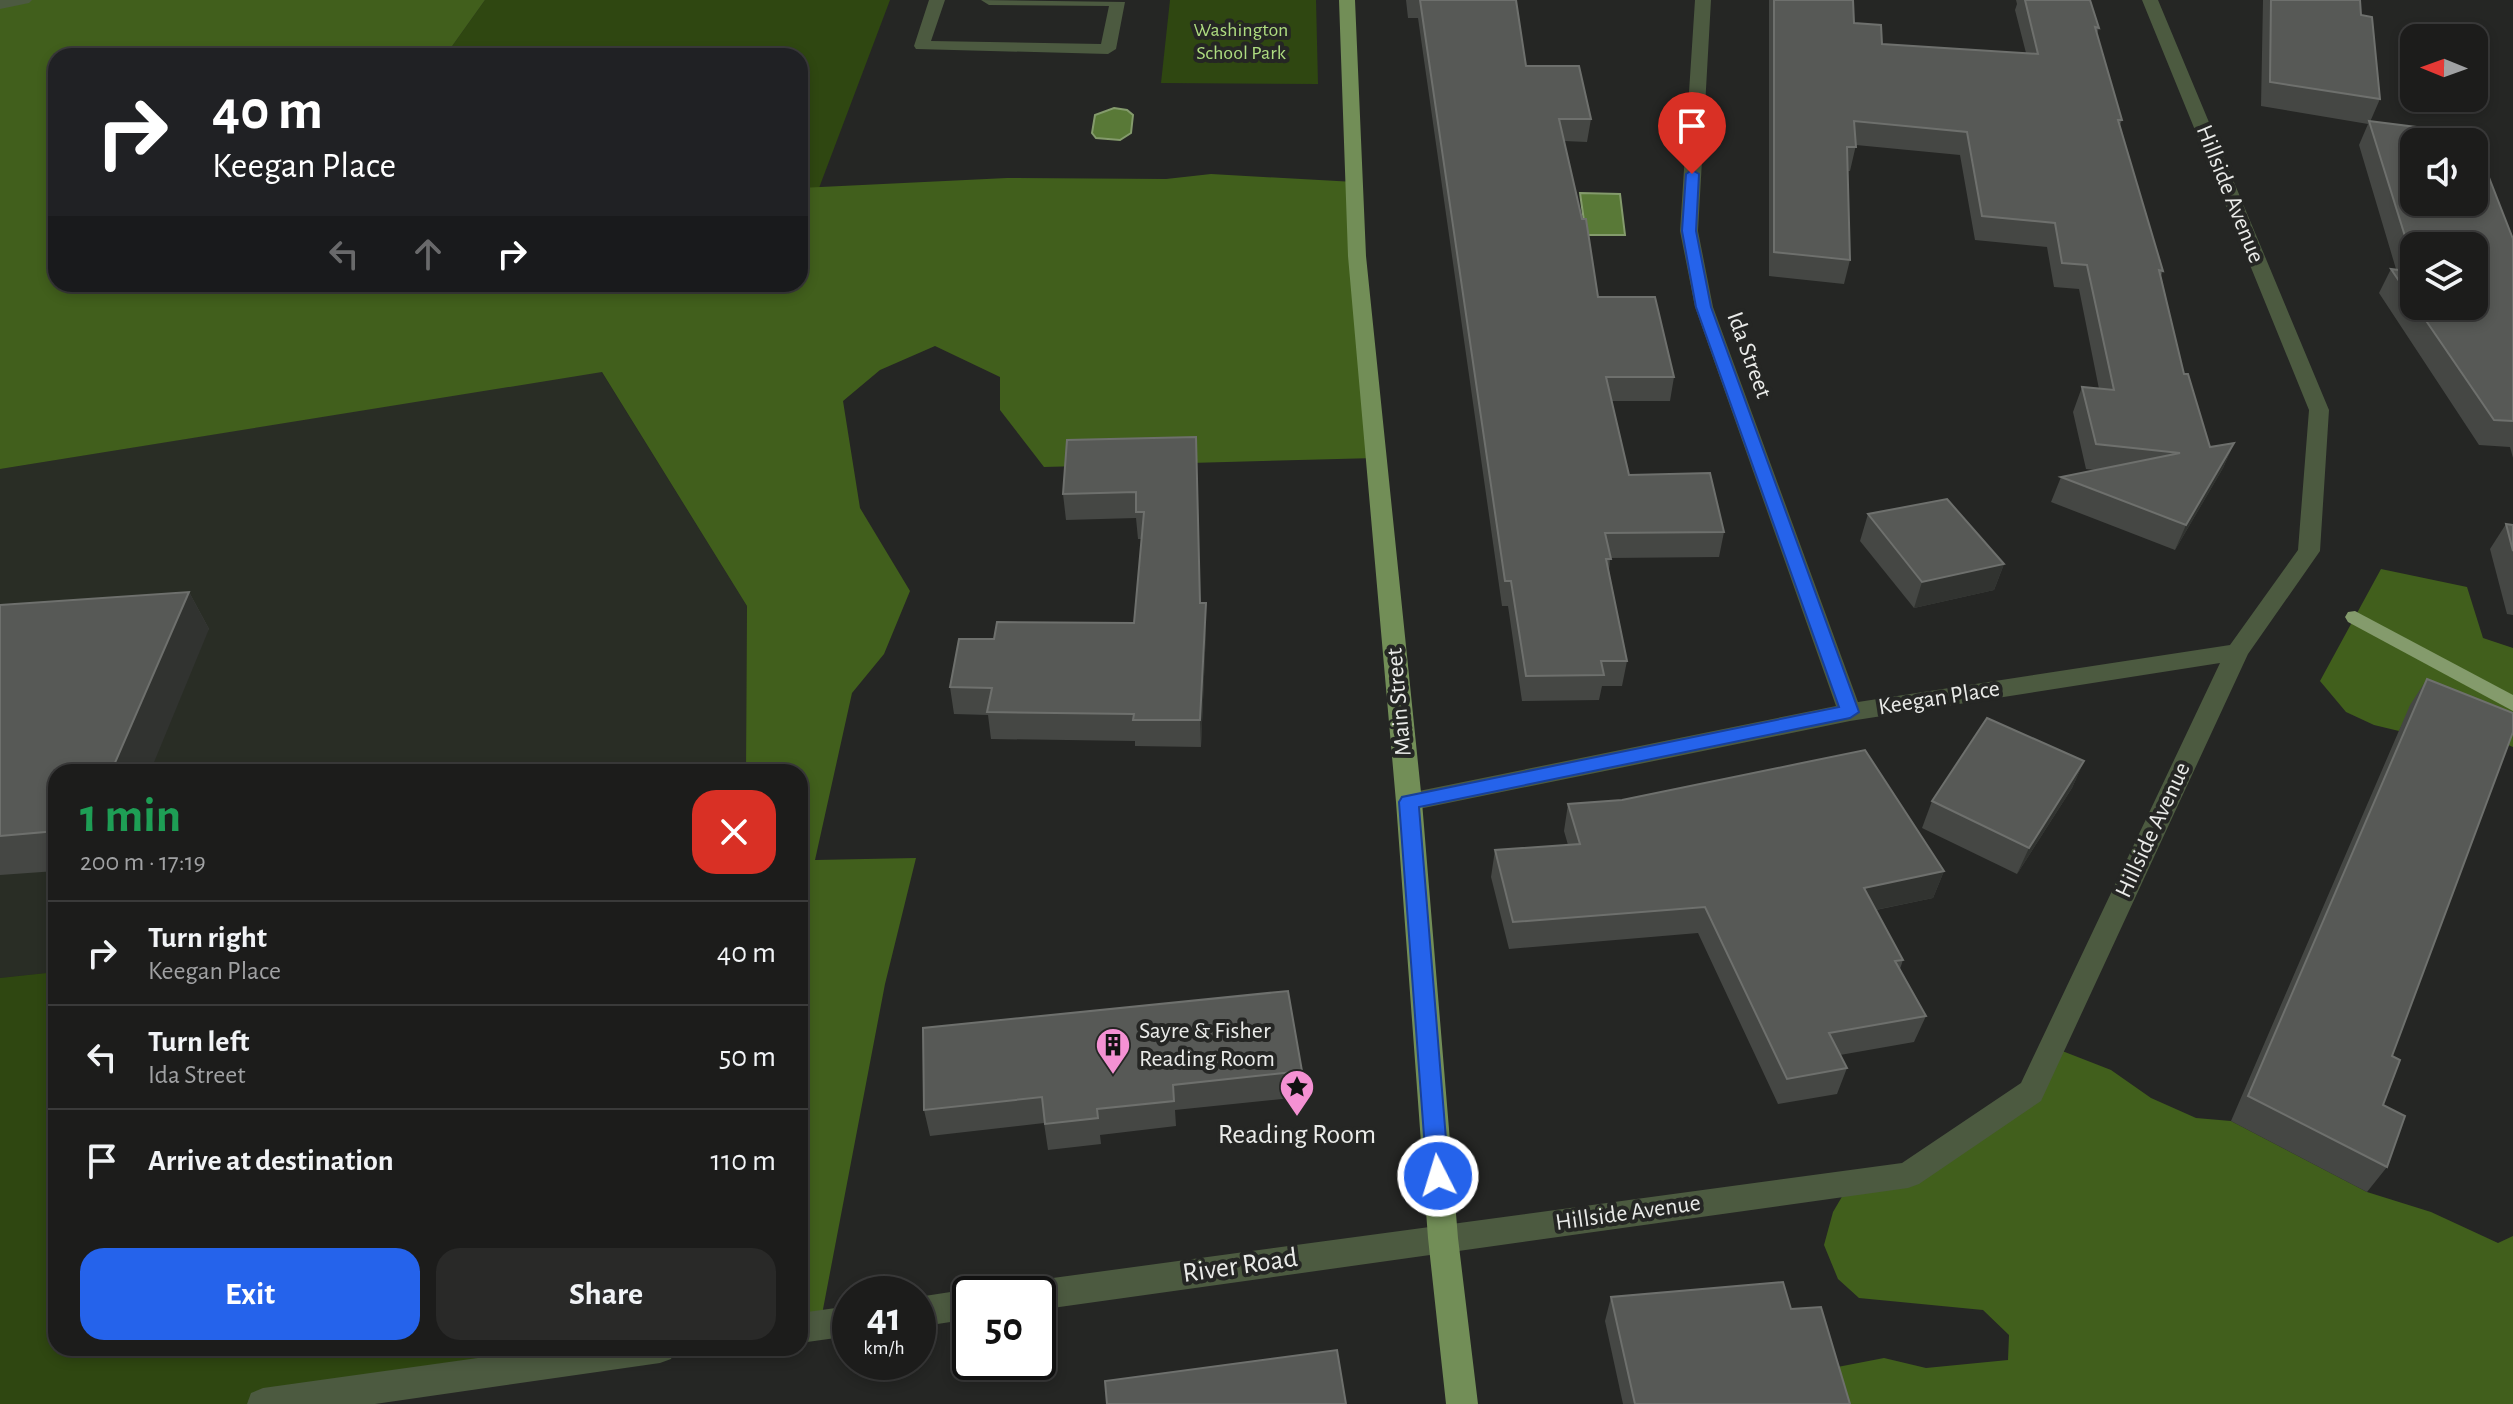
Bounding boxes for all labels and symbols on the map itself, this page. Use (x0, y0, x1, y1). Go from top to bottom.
park label: Washington School Park (1194, 20, 1288, 63)
north arrow (2400, 24, 2488, 112)
pin (1658, 92, 1726, 174)
street label: Hillside Avenue (2191, 122, 2269, 266)
street label: Ida Street (1722, 309, 1776, 402)
street label: Main Street (1382, 647, 1416, 757)
street label: Keegan Place (1876, 677, 2002, 719)
street label: Hillside Avenue (2111, 759, 2195, 901)
place label: Sayre & Fisher Reading Room (1139, 1019, 1275, 1071)
building icon: Sayre & Fisher Reading Room (1094, 1026, 1132, 1076)
place icon: Reading Room (1278, 1068, 1316, 1118)
place label: Reading Room (1218, 1121, 1376, 1149)
position arrow (1396, 1134, 1480, 1218)
street label: Hillside Avenue (1554, 1191, 1702, 1235)
street label: River Road (1181, 1244, 1299, 1288)
speed limit sign: 50 (952, 1276, 1056, 1380)

